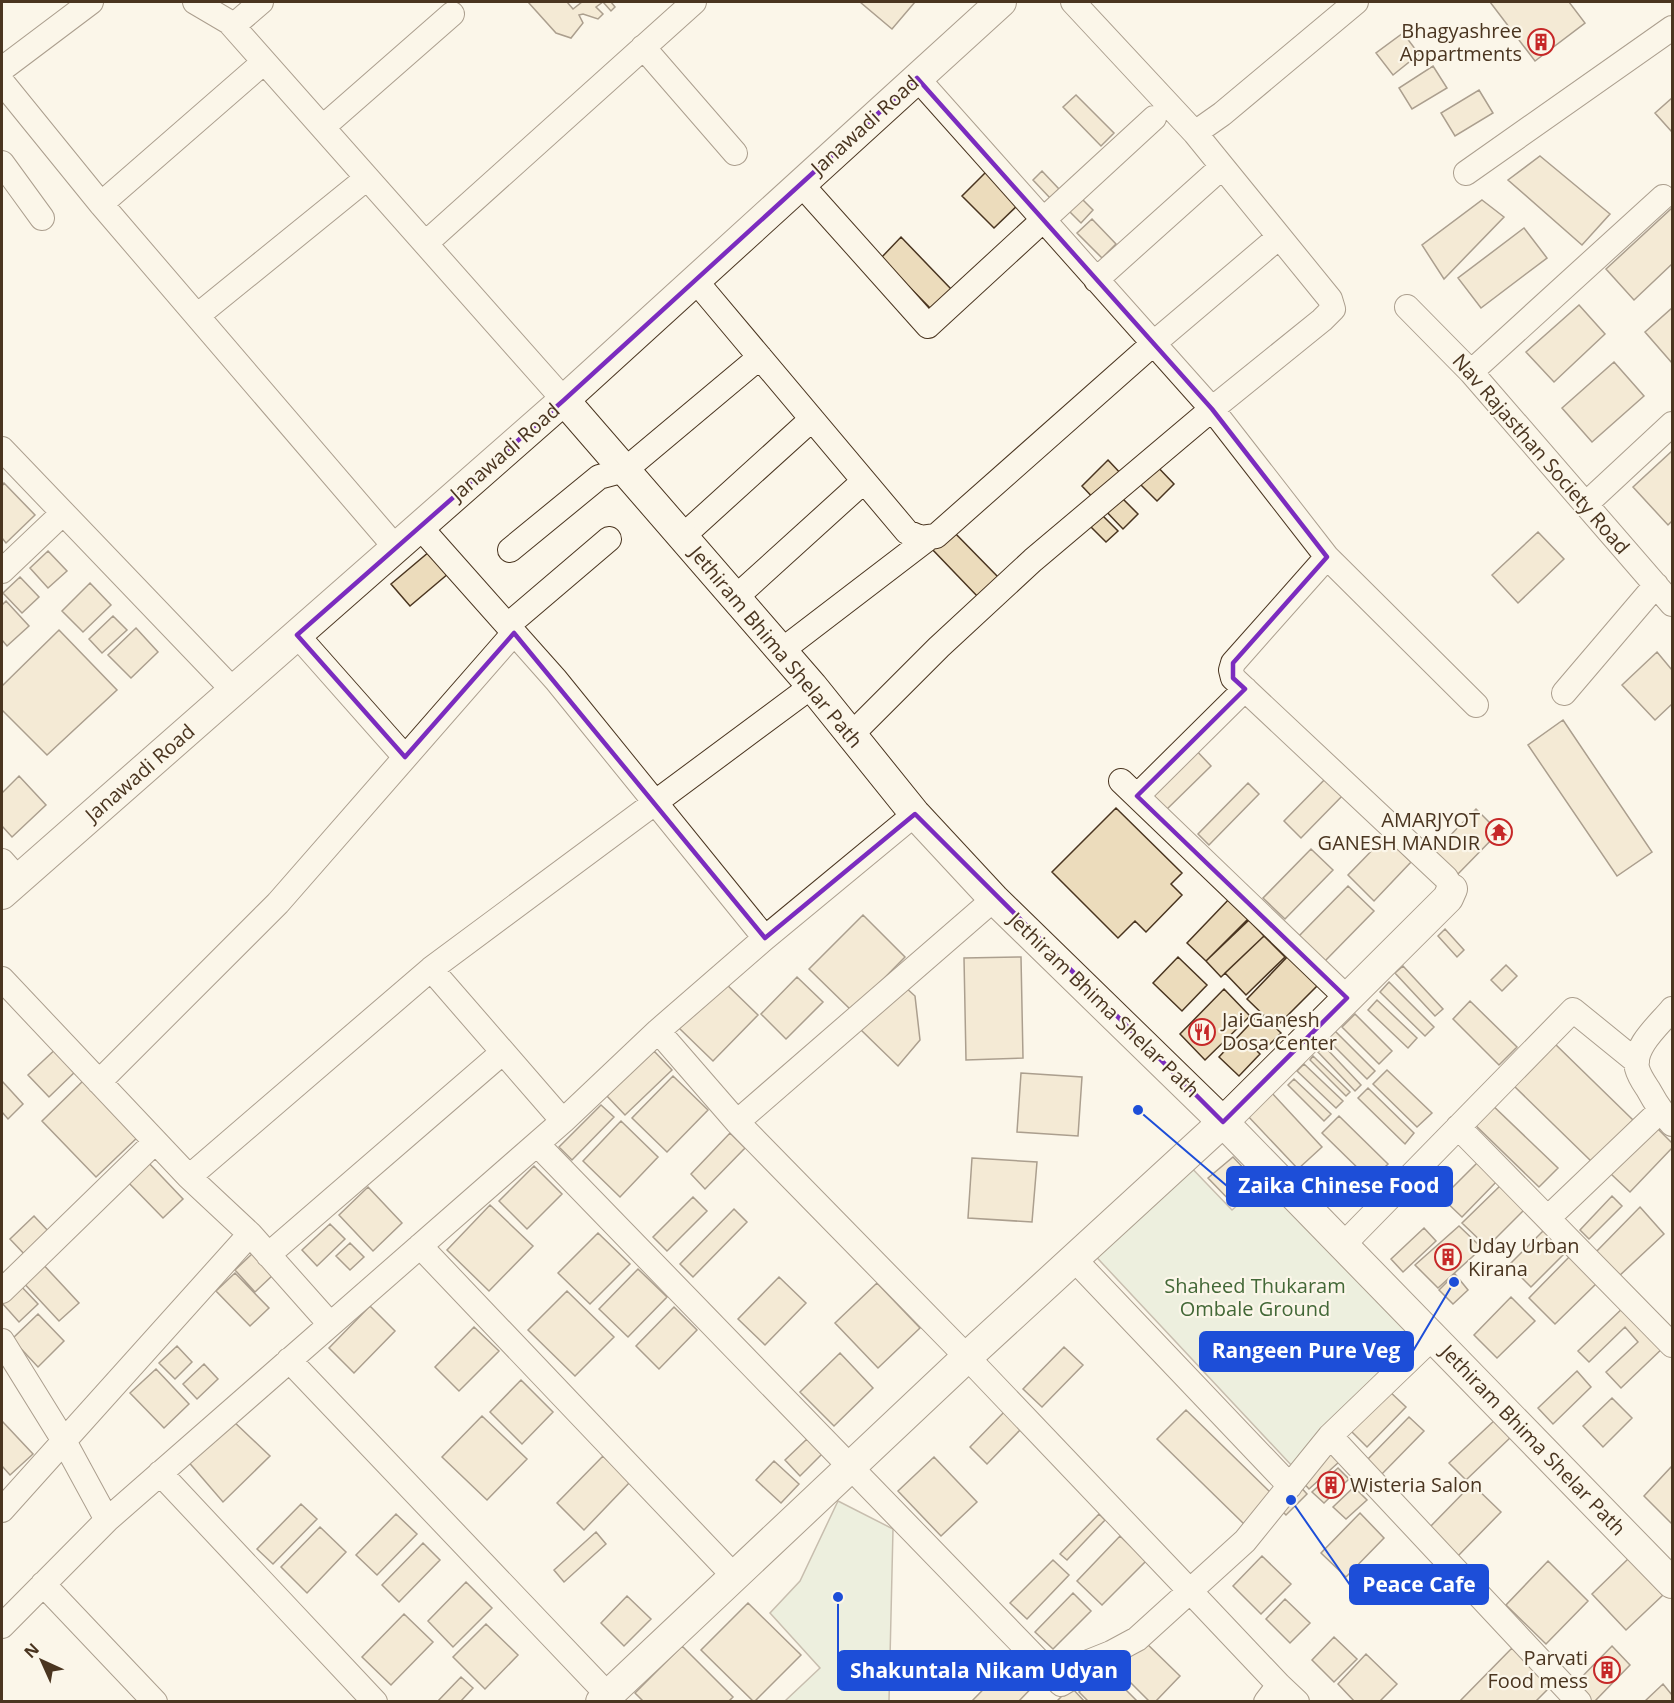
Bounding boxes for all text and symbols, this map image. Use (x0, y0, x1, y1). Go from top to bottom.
place label: Bhagyashree Appartments (1400, 17, 1522, 67)
building icon: Bhagyashree Appartments (1526, 27, 1556, 57)
street label: Janawadi Road (803, 69, 924, 182)
street label: Nav Rajasthan Society Road (1447, 348, 1636, 560)
street label: Janawadi Road (443, 397, 565, 508)
street label: Jethiram Bhima Shelar Path (683, 539, 869, 753)
street label: Janawadi Road (78, 718, 200, 829)
place label: AMARJYOT GANESH MANDIR (1318, 806, 1481, 856)
temple icon: AMARJYOT GANESH MANDIR (1484, 817, 1514, 847)
street label: Jethiram Bhima Shelar Path (1002, 905, 1206, 1103)
place label: Jai Ganesh Dosa Center (1220, 1006, 1337, 1056)
restaurant icon: Jai Ganesh Dosa Center (1187, 1017, 1217, 1047)
callout: Zaika Chinese Food (1227, 1167, 1452, 1206)
text: Zaika Chinese Food (1238, 1171, 1440, 1199)
place label: Uday Urban Kirana (1468, 1232, 1580, 1282)
building icon: Uday Urban Kirana (1433, 1242, 1463, 1272)
park label: Shaheed Thukaram Ombale Ground (1164, 1272, 1346, 1322)
callout: Rangeen Pure Veg (1200, 1332, 1413, 1371)
text: Rangeen Pure Veg (1212, 1336, 1400, 1364)
street label: Jethiram Bhima Shelar Path (1433, 1337, 1632, 1541)
building icon: Wisteria Salon (1316, 1470, 1346, 1500)
place label: Wisteria Salon (1350, 1471, 1482, 1498)
callout: Peace Cafe (1350, 1565, 1488, 1604)
text: Peace Cafe (1362, 1570, 1476, 1598)
north arrow (12, 1631, 72, 1691)
text: N (19, 1638, 44, 1663)
place label: Parvati Food mess (1487, 1644, 1588, 1694)
callout: Shakuntala Nikam Udyan (838, 1651, 1130, 1690)
building icon: Parvati Food mess (1592, 1655, 1622, 1685)
text: Shakuntala Nikam Udyan (850, 1656, 1118, 1684)

